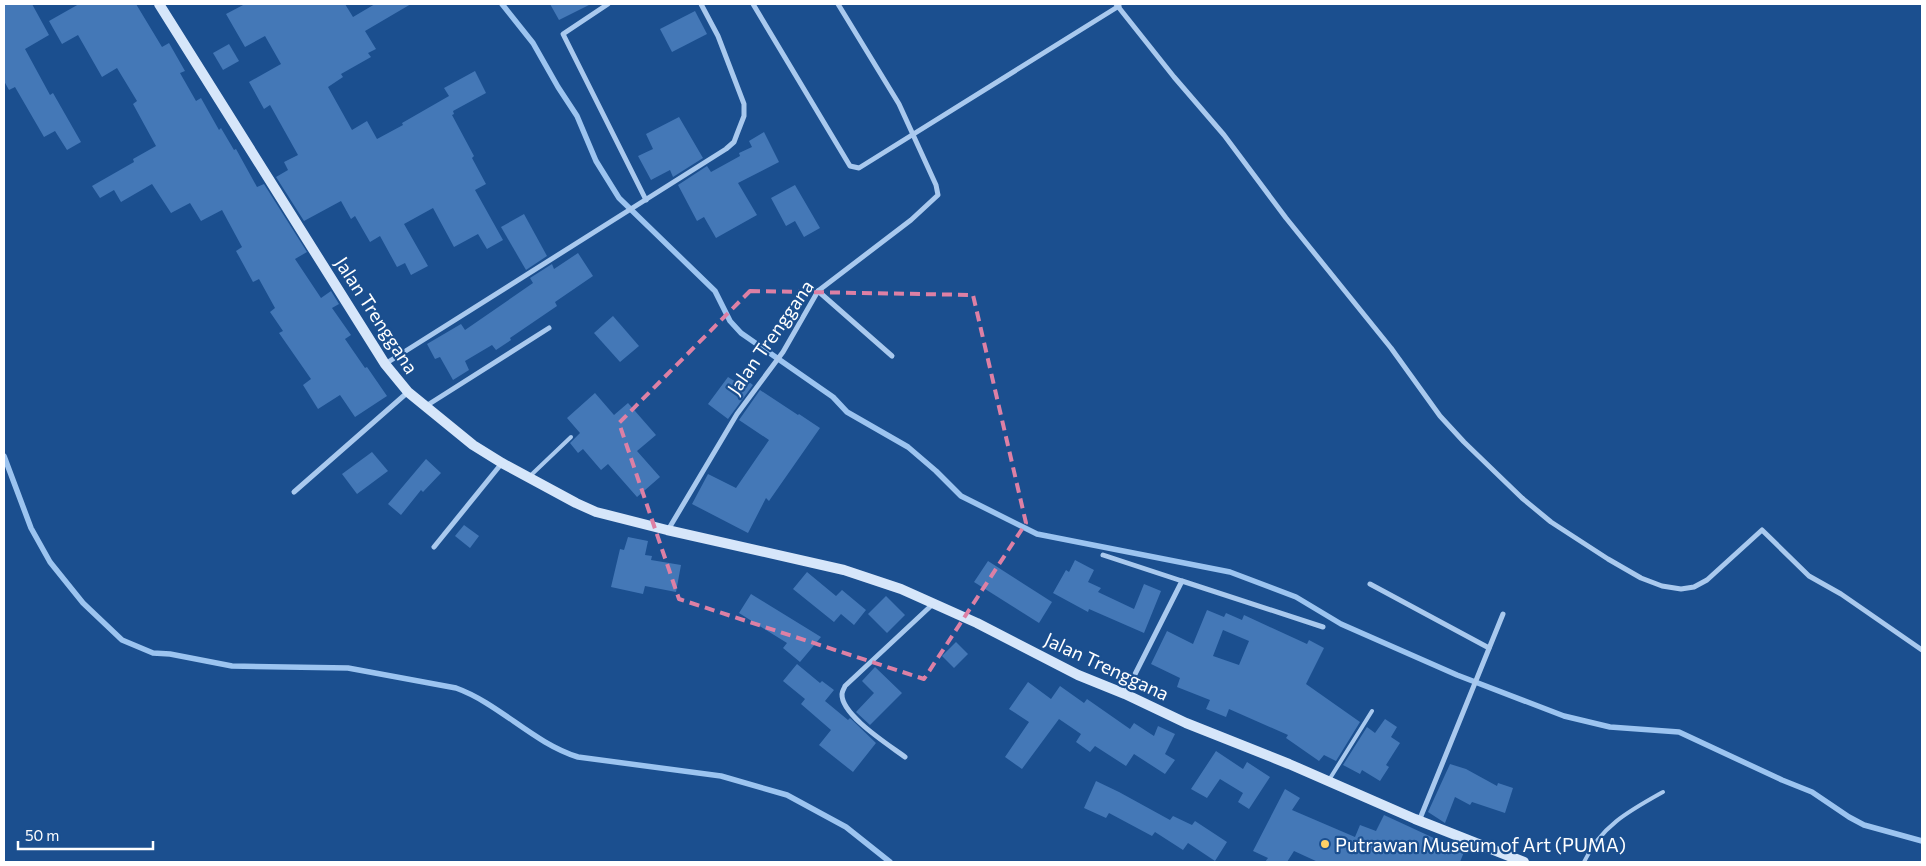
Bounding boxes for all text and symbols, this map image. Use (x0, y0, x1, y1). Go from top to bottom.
street label: Jalan Trenggana (331, 252, 423, 378)
street label: Jalan Trenggana (722, 275, 818, 399)
street label: Jalan Trenggana (1041, 627, 1173, 705)
scale bar (18, 818, 152, 850)
text: 50 m (25, 826, 59, 844)
place label: Putrawan Museum of Art (PUMA) (1335, 833, 1626, 856)
marker: Putrawan Museum of Art (PUMA) (1319, 838, 1331, 850)

